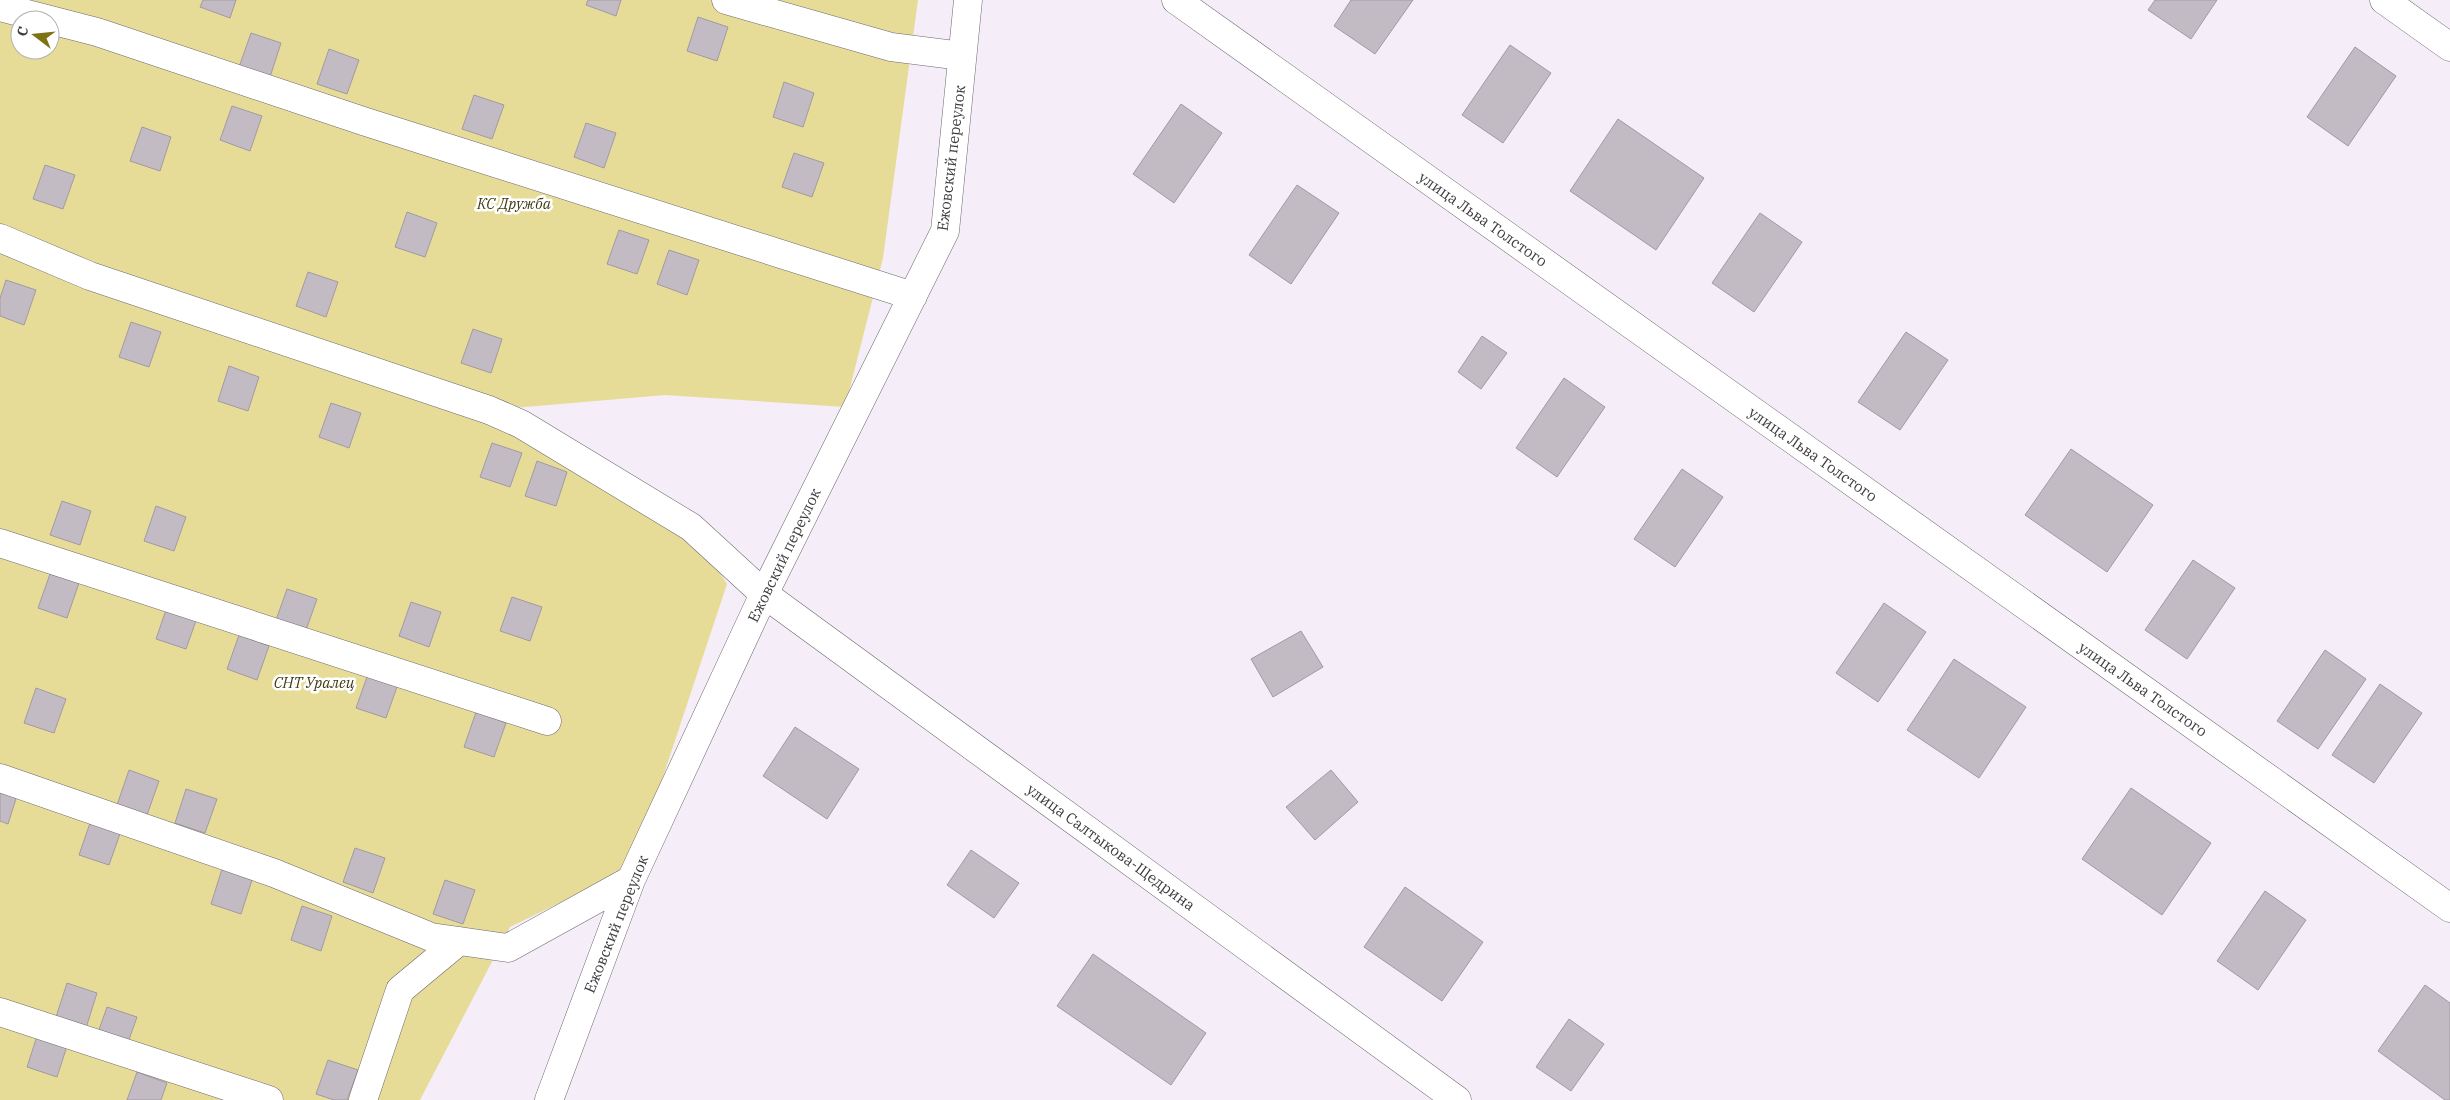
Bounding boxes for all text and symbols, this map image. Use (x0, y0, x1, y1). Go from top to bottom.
north arrow (10, 10, 60, 60)
text: С (13, 24, 32, 38)
street label: Ежовский переулок (933, 84, 969, 232)
street label: улица Льва Толстого (1415, 167, 1551, 271)
park label: КС Дружба (476, 194, 552, 213)
street label: улица Льва Толстого (1745, 402, 1881, 506)
street label: Ежовский переулок (743, 485, 825, 625)
street label: улица Льва Толстого (2075, 637, 2211, 741)
park label: СНТ Уралец (274, 673, 355, 692)
street label: улица Салтыкова-Щедрина (1023, 779, 1199, 915)
street label: Ежовский переулок (580, 852, 652, 996)

